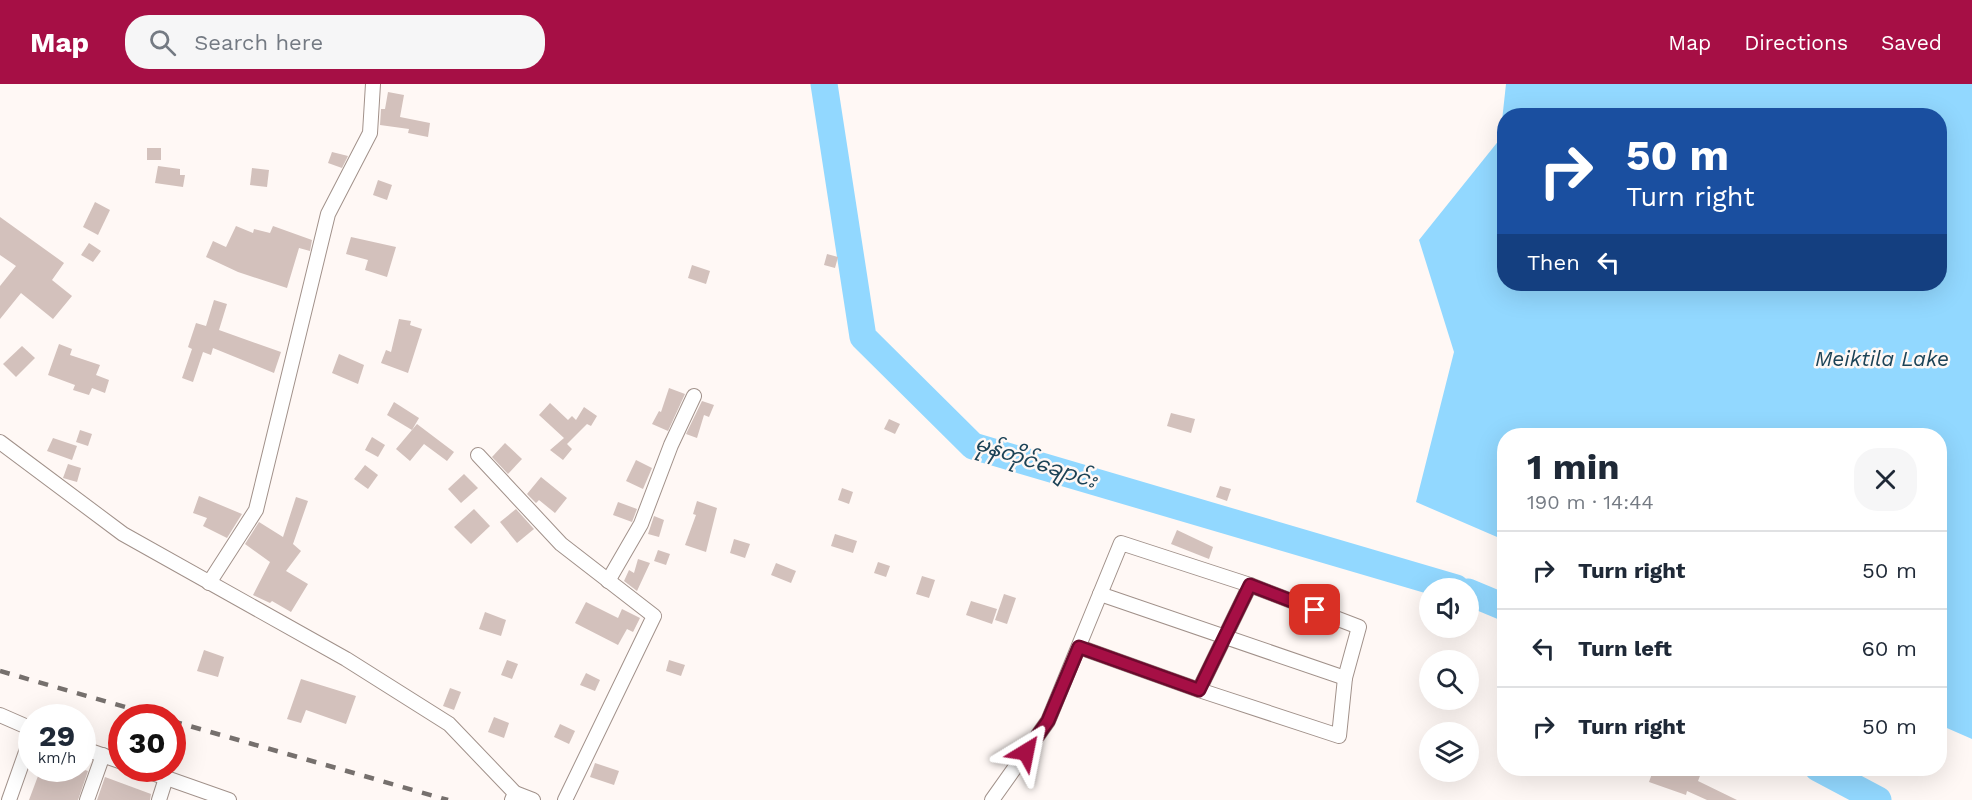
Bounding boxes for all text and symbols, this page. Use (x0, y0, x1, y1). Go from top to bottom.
search box (125, 15, 545, 69)
text: Map (30, 26, 89, 59)
icon: search (146, 26, 179, 59)
text: Search here (194, 30, 323, 55)
text: Map (1668, 30, 1711, 55)
text: Directions (1744, 30, 1848, 55)
text: Saved (1881, 30, 1942, 55)
text: 50 m (1626, 131, 1729, 180)
icon: right (1527, 132, 1605, 210)
text: Turn right (1626, 181, 1755, 213)
icon: left (1592, 246, 1625, 279)
text: Then (1527, 250, 1580, 275)
water label: Meiktila Lake (1815, 346, 1949, 371)
water label: မုန်တိုင်ချောင်း (971, 428, 1102, 498)
text: 1 min (1527, 446, 1619, 488)
button: close (1854, 448, 1917, 511)
text: 190 m · 14:44 (1527, 490, 1654, 514)
icon: right (1527, 554, 1560, 587)
text: Turn right (1578, 558, 1685, 583)
text: 50 m (1862, 558, 1917, 583)
map controls (1419, 578, 1479, 782)
button: sound (1419, 578, 1479, 638)
pin (1289, 584, 1340, 635)
icon: arrive (1298, 593, 1331, 626)
icon: left (1527, 632, 1560, 665)
text: Turn left (1578, 636, 1672, 661)
text: 60 m (1861, 636, 1917, 661)
button: search (1419, 650, 1479, 710)
speed limit sign: 30 (108, 704, 186, 782)
icon: right (1527, 710, 1560, 743)
text: Turn right (1578, 714, 1685, 739)
text: 50 m (1862, 714, 1917, 739)
text: 29 (39, 718, 75, 753)
position arrow (994, 720, 1058, 784)
button: layers (1419, 722, 1479, 782)
text: km/h (38, 749, 76, 767)

